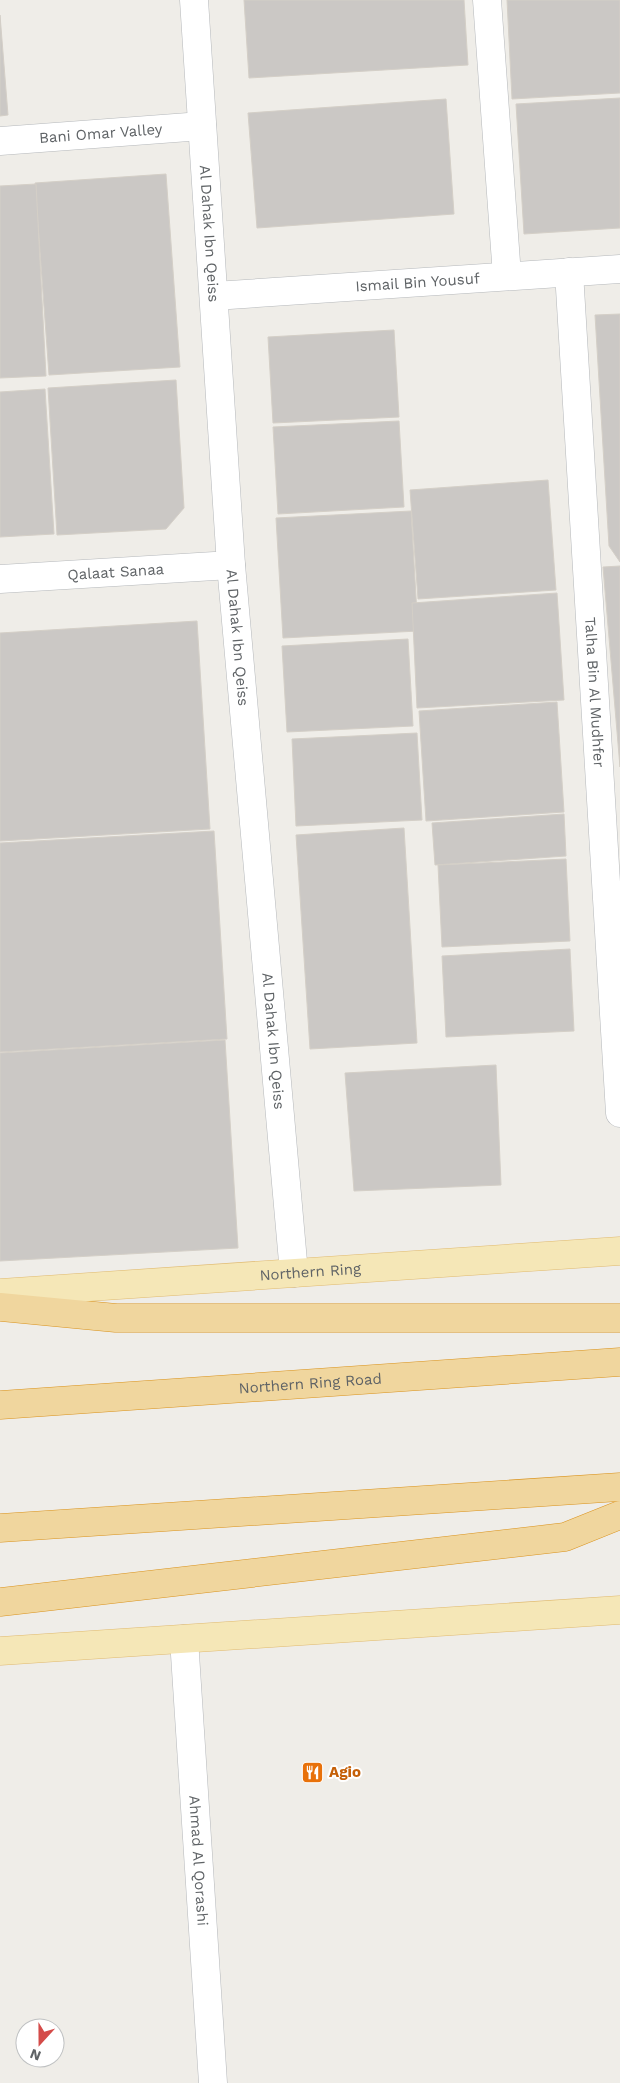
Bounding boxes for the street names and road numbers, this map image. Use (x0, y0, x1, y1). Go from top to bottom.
street label: Bani Omar Valley (38, 120, 163, 147)
street label: Al Dahak Ibn Qeiss (196, 164, 223, 303)
street label: Ismail Bin Yousuf (355, 269, 480, 296)
street label: Qalaat Sanaa (67, 560, 165, 584)
street label: Al Dahak Ibn Qeiss (222, 568, 253, 707)
street label: Talha Bin Al Mudhfer (581, 616, 608, 768)
street label: Al Dahak Ibn Qeiss (258, 972, 288, 1110)
street label: Northern Ring (259, 1260, 362, 1284)
street label: Northern Ring Road (238, 1370, 382, 1397)
street label: Ahmad Al Qorashi (185, 1795, 212, 1926)

